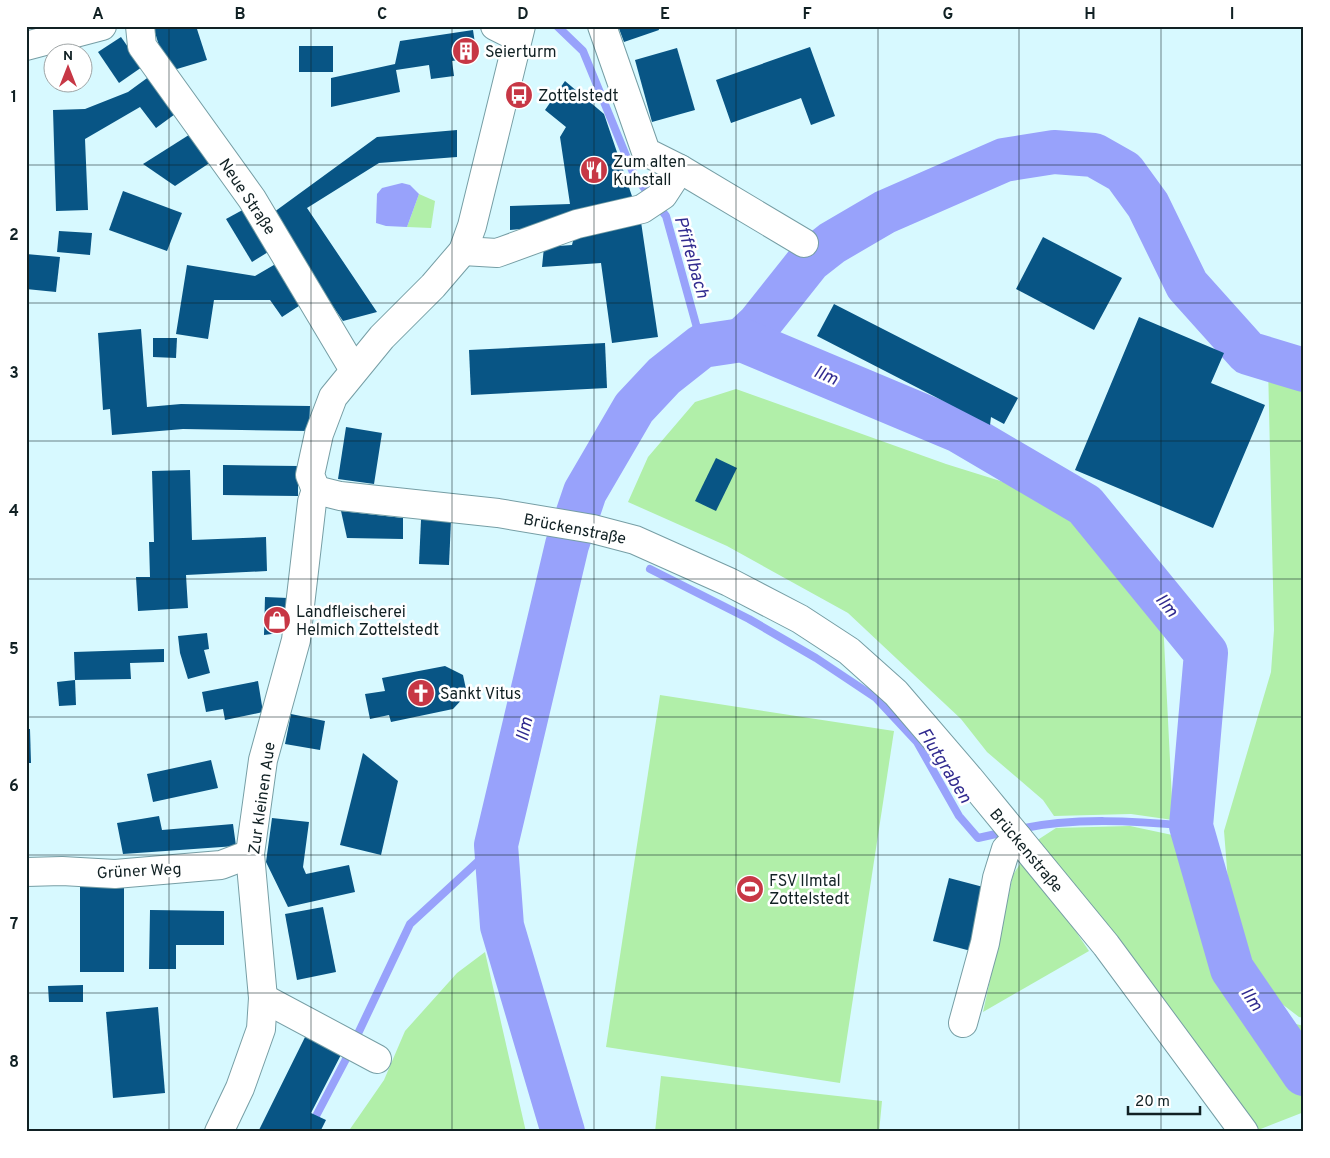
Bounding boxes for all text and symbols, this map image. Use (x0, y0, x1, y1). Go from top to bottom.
text: A (92, 5, 104, 25)
text: B (234, 5, 246, 25)
text: C (377, 5, 387, 25)
text: D (517, 5, 529, 25)
text: E (660, 5, 670, 25)
text: F (802, 5, 812, 25)
text: G (943, 5, 953, 25)
text: H (1084, 5, 1096, 25)
text: I (1230, 5, 1234, 25)
building icon: Seierturm (451, 36, 481, 66)
north arrow (42, 42, 92, 92)
place label: Seierturm (485, 43, 557, 63)
text: N (63, 48, 73, 65)
bus stop icon: Zottelstedt (504, 80, 534, 110)
place label: Zottelstedt (538, 87, 619, 107)
text: 1 (11, 88, 17, 108)
place label: Zum alten Kuhstall (613, 153, 686, 191)
street label: Neue Straße (213, 155, 279, 239)
restaurant icon: Zum alten Kuhstall (579, 155, 609, 185)
water label: Pfiffelbach (668, 214, 713, 301)
text: 2 (9, 226, 19, 246)
water label: Ilm (810, 361, 841, 392)
text: 3 (9, 364, 19, 384)
text: 4 (9, 502, 19, 522)
street label: Brückenstraße (522, 510, 628, 550)
water label: Ilm (1149, 589, 1183, 623)
place label: Landfleischerei Helmich Zottelstedt (296, 603, 439, 641)
shop icon: Landfleischerei Helmich Zottelstedt (262, 605, 292, 635)
text: 5 (9, 640, 19, 660)
church icon: Sankt Vitus (406, 678, 436, 708)
place label: Sankt Vitus (440, 685, 521, 705)
water label: Ilm (512, 715, 539, 744)
water label: Flutgraben (911, 724, 976, 808)
street label: Zur kleinen Aue (245, 741, 281, 856)
text: 6 (9, 777, 19, 797)
street label: Brückenstraße (984, 805, 1067, 898)
street label: Grüner Weg (96, 860, 182, 884)
place label: FSV Ilmtal Zottelstedt (769, 872, 850, 910)
sports icon: FSV Ilmtal Zottelstedt (735, 874, 765, 904)
text: 7 (10, 915, 18, 935)
water label: Ilm (1234, 983, 1267, 1017)
text: 8 (9, 1053, 19, 1073)
scale bar (1128, 1083, 1200, 1115)
text: 20 m (1135, 1093, 1170, 1112)

